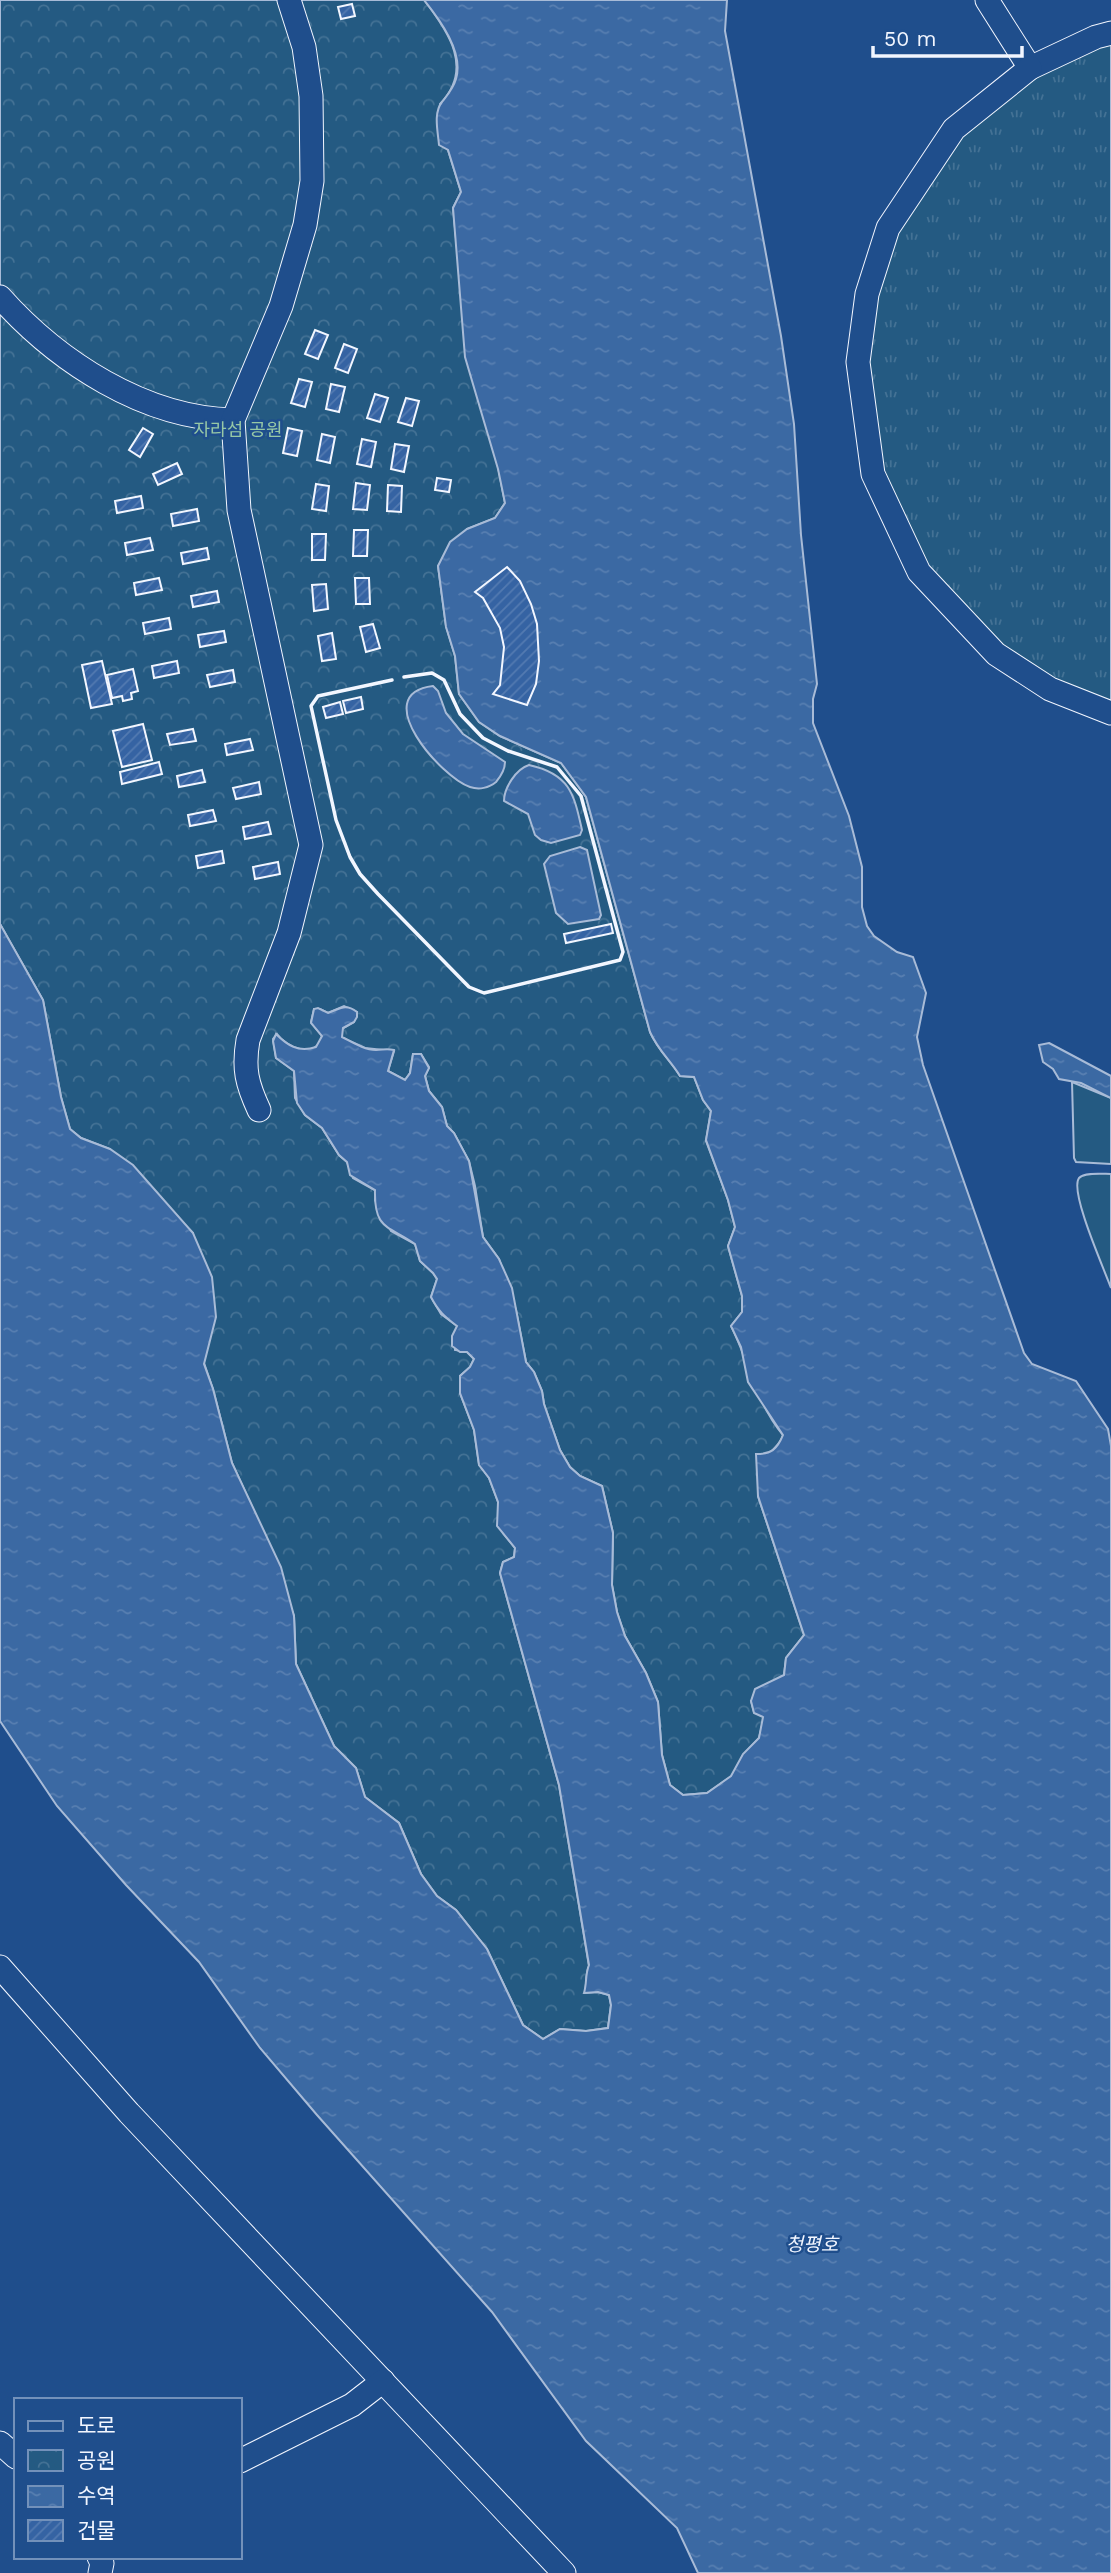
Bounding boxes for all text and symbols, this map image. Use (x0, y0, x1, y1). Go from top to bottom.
scale bar (873, 14, 1022, 58)
text: 50 m (884, 26, 936, 51)
park label: 자라섬 공원 (194, 419, 282, 440)
water label: 청평호 (786, 2233, 840, 2256)
legend (14, 2398, 242, 2559)
text: 도로 (77, 2413, 116, 2438)
text: 공원 (77, 2448, 116, 2473)
text: 수역 (77, 2483, 116, 2508)
text: 건물 (77, 2518, 116, 2543)

